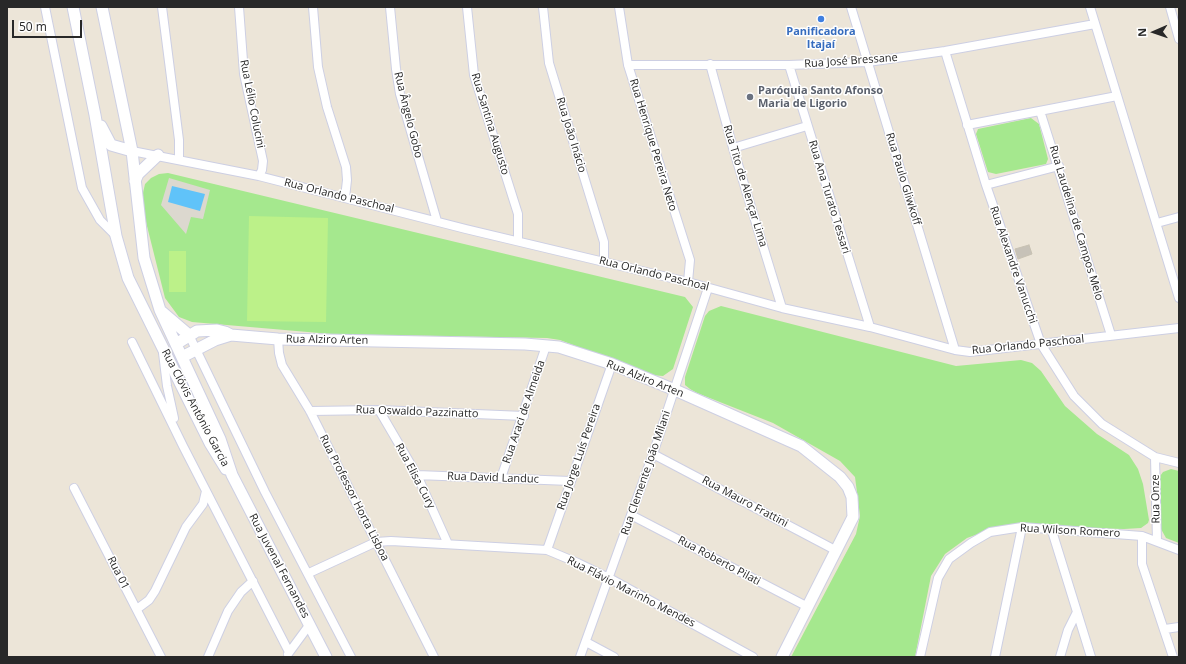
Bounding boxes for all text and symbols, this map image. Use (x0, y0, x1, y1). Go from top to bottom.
scale bar (14, 12, 84, 38)
north arrow (1134, 12, 1174, 52)
marker: Panificadora Itajaí (816, 14, 826, 24)
text: 50 m (19, 18, 47, 35)
place label: Panificadora Itajaí (786, 25, 856, 51)
text: N (1134, 28, 1149, 37)
street label: Rua José Bressane (804, 51, 898, 71)
street label: Rua Lélio Colucini (237, 59, 267, 149)
street label: Rua Ângelo Gobo (391, 70, 425, 160)
street label: Rua Santina Augusto (468, 71, 512, 177)
street label: Rua Henrique Pereira Neto (627, 77, 679, 213)
place label: Paróquia Santo Afonso Maria de Ligorio (758, 84, 883, 110)
marker: Paróquia Santo Afonso Maria de Ligorio (745, 92, 755, 102)
street label: Rua João Inácio (553, 96, 589, 174)
street label: Rua Tito de Alençar Lima (720, 123, 770, 249)
street label: Rua Paulo Gliwkoff (883, 131, 923, 227)
street label: Rua Ana Turato Tessari (805, 139, 853, 255)
street label: Rua Laudelina de Campos Melo (1046, 144, 1106, 302)
street label: Rua Orlando Paschoal (283, 176, 395, 216)
street label: Rua Alexandre Vanucchi (987, 204, 1039, 326)
street label: Rua Orlando Paschoal (598, 254, 710, 294)
street label: Rua Alziro Arten (286, 333, 368, 347)
street label: Rua Orlando Paschoal (971, 333, 1085, 357)
street label: Rua Clóvis Antônio Garcia (158, 347, 232, 469)
street label: Rua Alziro Arten (604, 357, 686, 401)
street label: Rua Araci de Almeida (500, 359, 548, 465)
street label: Rua Jorge Luís Pereira (555, 402, 603, 512)
street label: Rua Oswaldo Pazzinatto (355, 403, 479, 421)
street label: Rua Clemente João Milani (618, 409, 674, 537)
street label: Rua Professor Horta Lisboa (316, 433, 392, 563)
street label: Rua Elisa Cury (392, 441, 438, 511)
street label: Rua David Landuc (447, 470, 539, 486)
street label: Rua Mauro Frattini (700, 474, 790, 530)
street label: Rua Onze (1149, 474, 1163, 524)
street label: Rua Juvenal Fernandes (246, 511, 312, 621)
street label: Rua Wilson Romero (1019, 522, 1121, 540)
street label: Rua Roberto Pilati (675, 534, 763, 588)
street label: Rua 01 (104, 554, 132, 592)
street label: Rua Flávio Marinho Mendes (565, 554, 697, 630)

